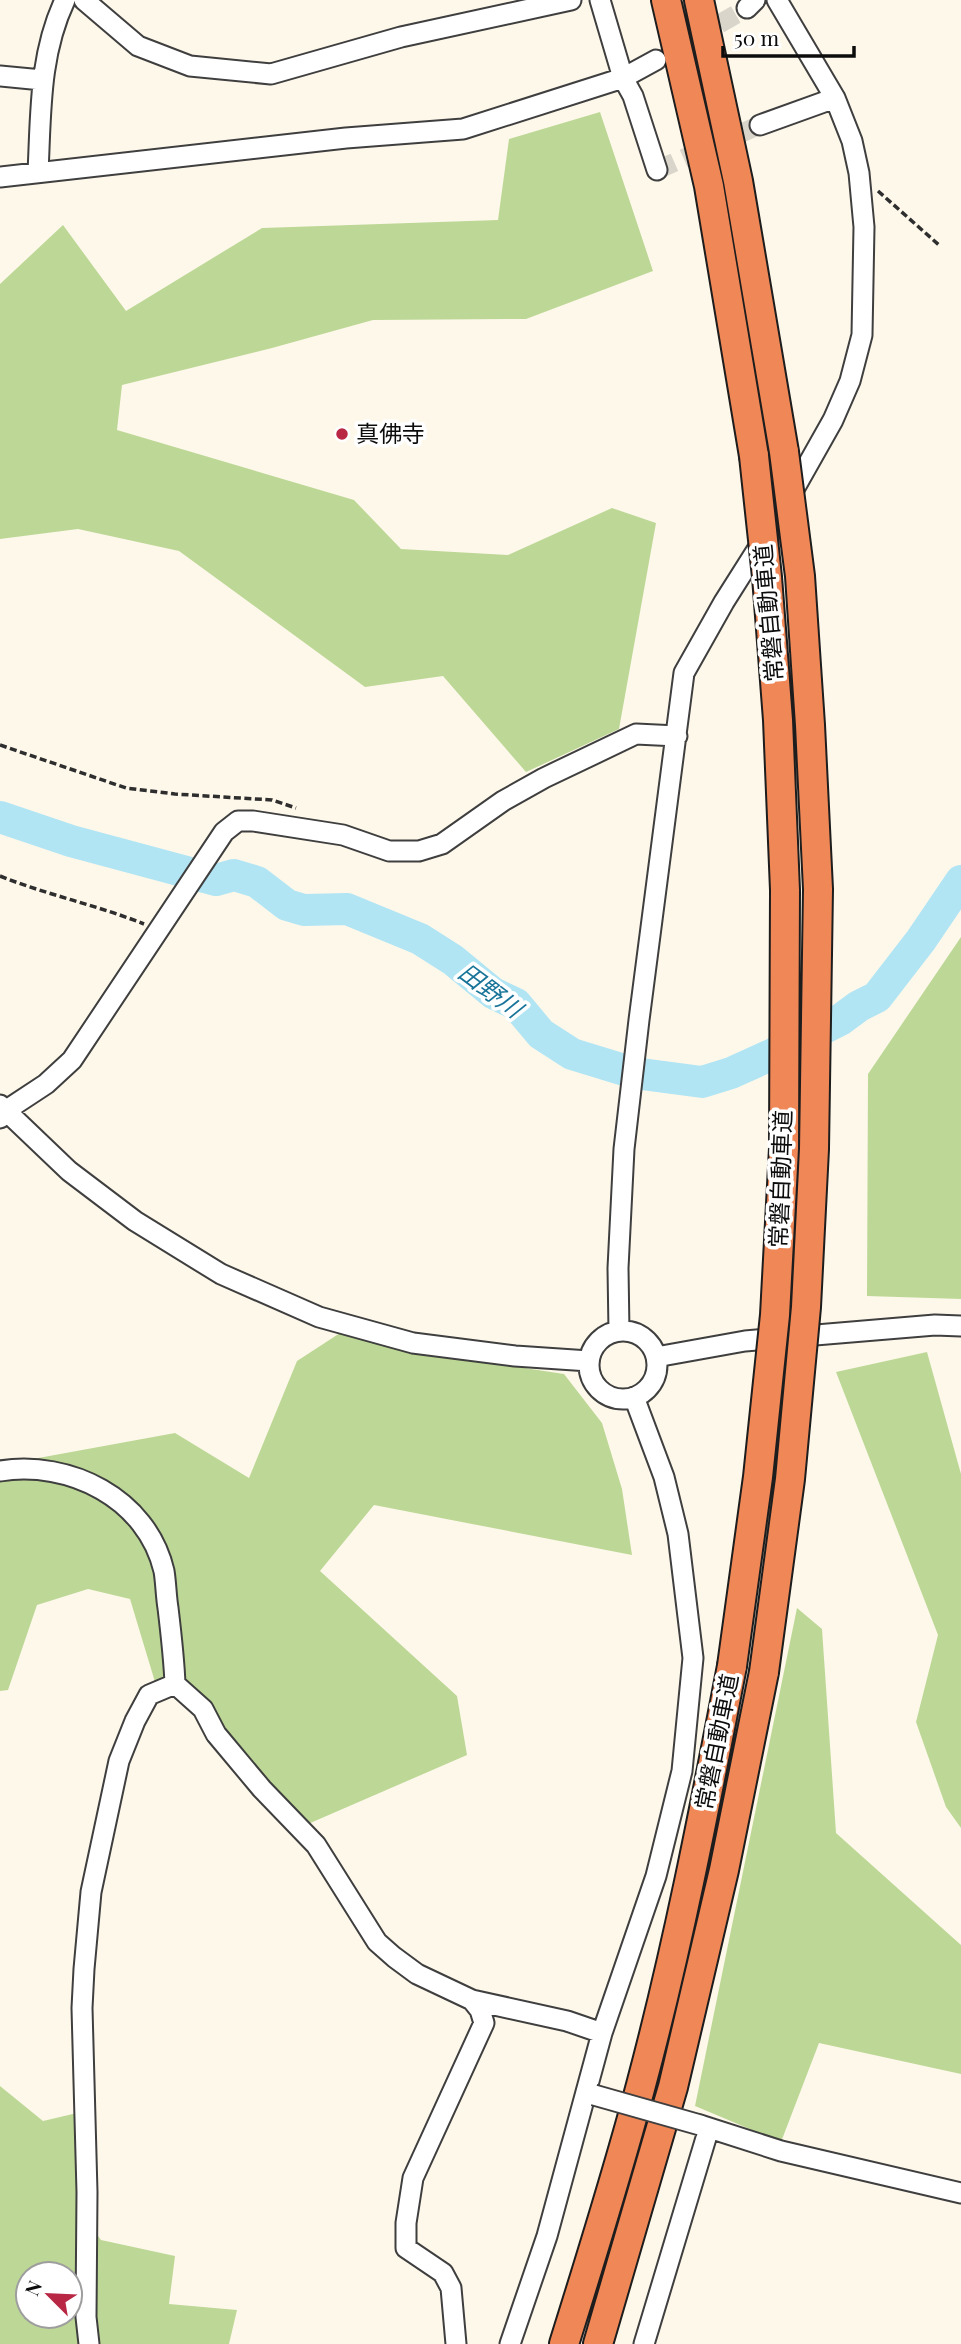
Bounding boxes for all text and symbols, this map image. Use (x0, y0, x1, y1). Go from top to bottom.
scale bar (723, 14, 854, 58)
text: 50 m (734, 23, 780, 51)
place label: 真佛寺 (356, 417, 425, 448)
marker: 真佛寺 (334, 426, 350, 442)
street label: 常磐自動車道 (746, 543, 789, 683)
water label: 田野川 (453, 955, 532, 1026)
street label: 常磐自動車道 (762, 1109, 797, 1248)
street label: 常磐自動車道 (687, 1671, 744, 1812)
north arrow (14, 2260, 84, 2330)
text: N (18, 2276, 47, 2299)

